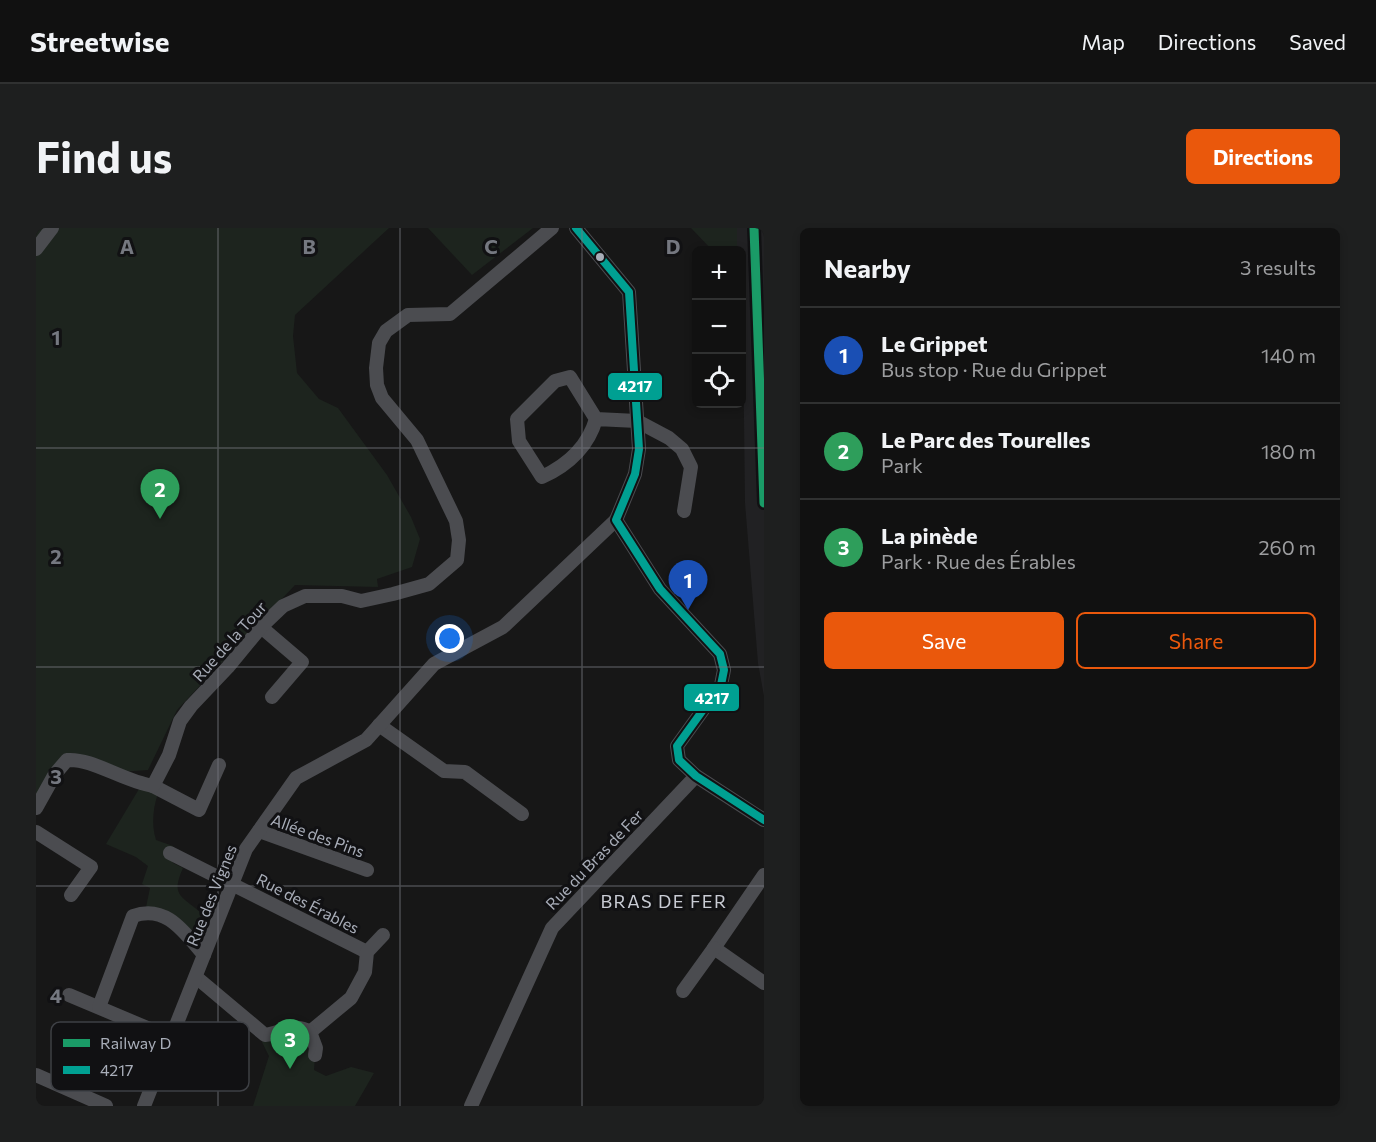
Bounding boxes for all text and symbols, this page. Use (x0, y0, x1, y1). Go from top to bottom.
text: Streetwise (30, 24, 170, 58)
text: Map (1082, 29, 1125, 54)
text: Directions (1158, 29, 1256, 54)
text: Saved (1289, 29, 1346, 54)
button: Directions (1186, 129, 1340, 184)
text: Find us (36, 130, 172, 182)
text: A (120, 234, 134, 258)
text: B (302, 234, 316, 258)
text: C (484, 234, 498, 258)
text: D (666, 234, 680, 258)
map controls (692, 246, 746, 408)
button: + (692, 246, 746, 300)
unlabelled marker (594, 251, 606, 263)
text: Nearby (824, 252, 911, 283)
text: 3 results (1240, 255, 1316, 279)
button: − (692, 300, 746, 354)
text: 1 (51, 325, 61, 349)
text: Le Grippet (881, 330, 988, 357)
text: 1 (839, 343, 848, 367)
text: 140 m (1261, 343, 1316, 367)
button: locate (692, 354, 746, 408)
text: Bus stop · Rue du Grippet (881, 357, 1107, 381)
line badge: 4217 (607, 372, 663, 401)
text: 4217 (618, 376, 653, 395)
text: Le Parc des Tourelles (881, 426, 1090, 453)
text: 2 (838, 439, 849, 463)
text: 180 m (1261, 439, 1316, 463)
text: Park (881, 453, 923, 477)
pin: 2 (140, 470, 180, 519)
text: La pinède (881, 522, 978, 549)
text: 3 (838, 535, 849, 559)
text: 260 m (1258, 535, 1316, 559)
text: 2 (50, 544, 62, 568)
text: Park · Rue des Érables (881, 549, 1076, 573)
pin: 1 (668, 560, 708, 610)
street label: Rue de la Tour (188, 597, 270, 685)
button: Save (824, 612, 1064, 669)
button: Share (1076, 612, 1316, 669)
your location (435, 624, 464, 653)
line badge: 4217 (683, 683, 740, 712)
text: 4217 (695, 688, 730, 707)
text: 3 (50, 764, 62, 788)
street label: Rue du Bras de Fer (541, 804, 647, 913)
street label: Allée des Pins (269, 809, 367, 861)
street label: Rue des Vignes (182, 841, 240, 949)
street label: Rue des Érables (254, 869, 362, 937)
district label: BRAS DE FER (600, 890, 728, 912)
text: 4 (50, 983, 62, 1007)
pin: 3 (270, 1020, 310, 1069)
legend (51, 1022, 249, 1091)
text: Railway D (100, 1033, 171, 1052)
text: 4217 (100, 1060, 134, 1079)

